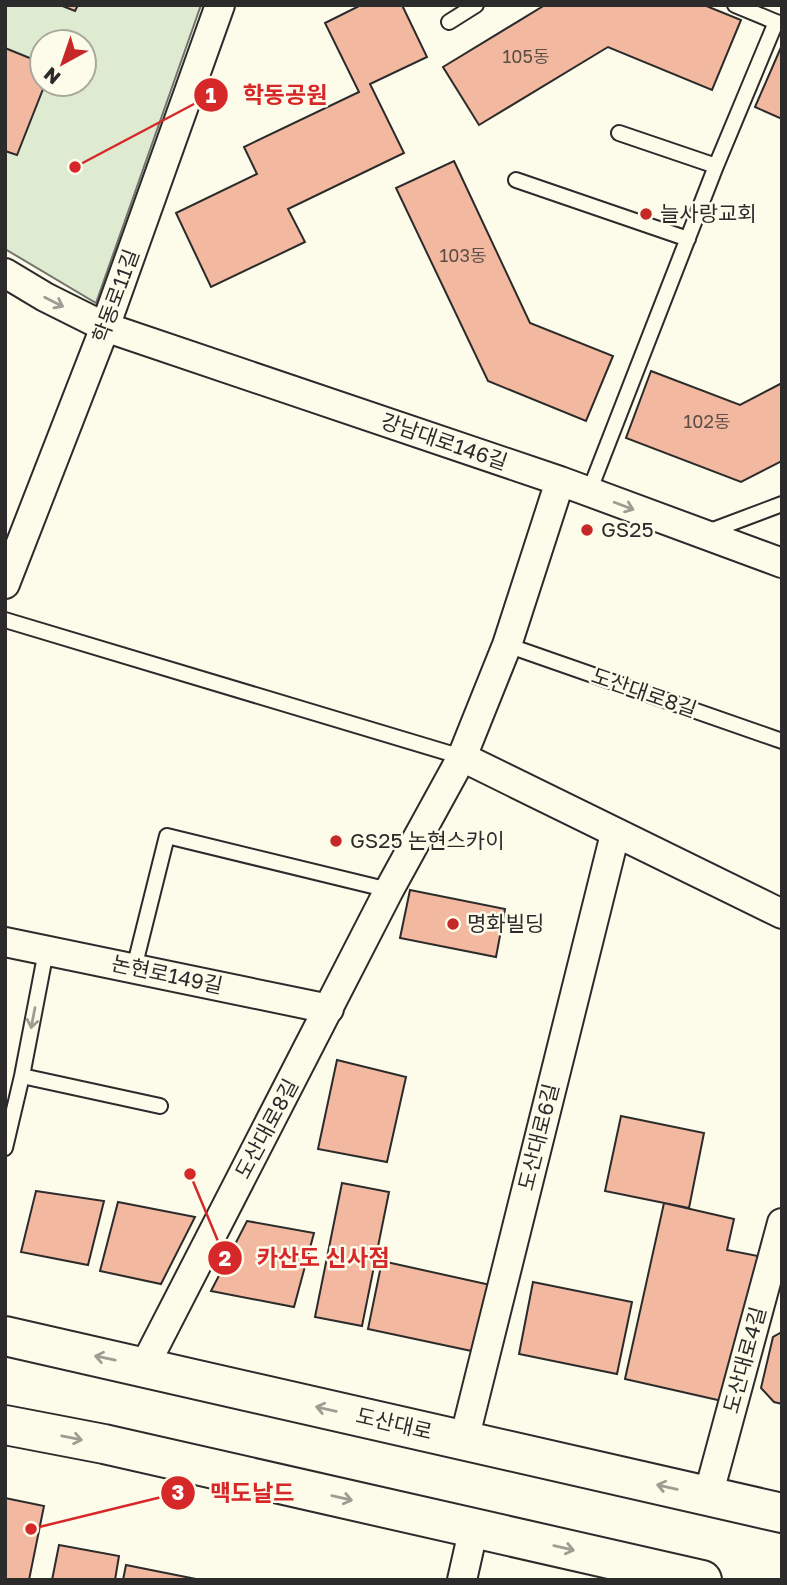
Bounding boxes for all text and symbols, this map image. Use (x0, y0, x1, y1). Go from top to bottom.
north arrow (28, 28, 98, 98)
house number: 105동 (503, 45, 549, 67)
text: N (39, 63, 65, 90)
callout: 학동공원 (194, 73, 342, 117)
text: 학동공원 (243, 80, 327, 108)
text: 1 (206, 82, 217, 108)
place label: 늘사랑교회 (660, 200, 757, 226)
marker: 늘사랑교회 (638, 206, 654, 222)
house number: 103동 (440, 244, 486, 266)
street label: 학동로11길 (86, 245, 144, 346)
one-way arrow (43, 295, 64, 309)
street label: 강남대로146길 (378, 407, 511, 475)
house number: 102동 (684, 410, 730, 432)
one-way arrow (613, 500, 635, 513)
place label: GS25 (601, 516, 654, 542)
marker: GS25 (579, 522, 595, 538)
street label: 도산대로8길 (588, 662, 700, 722)
place label: GS25 논현스카이 (350, 827, 504, 853)
marker: GS25 논현스카이 (328, 833, 344, 849)
place label: 명화빌딩 (467, 910, 544, 936)
marker: 명화빌딩 (445, 916, 461, 932)
street label: 논현로149길 (109, 950, 225, 998)
one-way arrow (26, 1006, 40, 1029)
street label: 도산대로8길 (229, 1074, 303, 1183)
street label: 도산대로6길 (512, 1081, 564, 1193)
callout: 카산도 신사점 (208, 1236, 404, 1280)
text: 카산도 신사점 (257, 1243, 389, 1271)
text: 2 (219, 1245, 232, 1271)
street label: 도산대로4길 (717, 1304, 771, 1416)
one-way arrow (94, 1351, 117, 1365)
one-way arrow (315, 1401, 338, 1415)
street label: 도산대로 (354, 1402, 435, 1444)
one-way arrow (60, 1432, 83, 1445)
callout: 맥도날드 (161, 1471, 309, 1515)
text: 맥도날드 (210, 1478, 294, 1506)
text: 3 (172, 1479, 184, 1505)
one-way arrow (657, 1480, 679, 1493)
one-way arrow (330, 1492, 353, 1505)
one-way arrow (552, 1542, 575, 1555)

